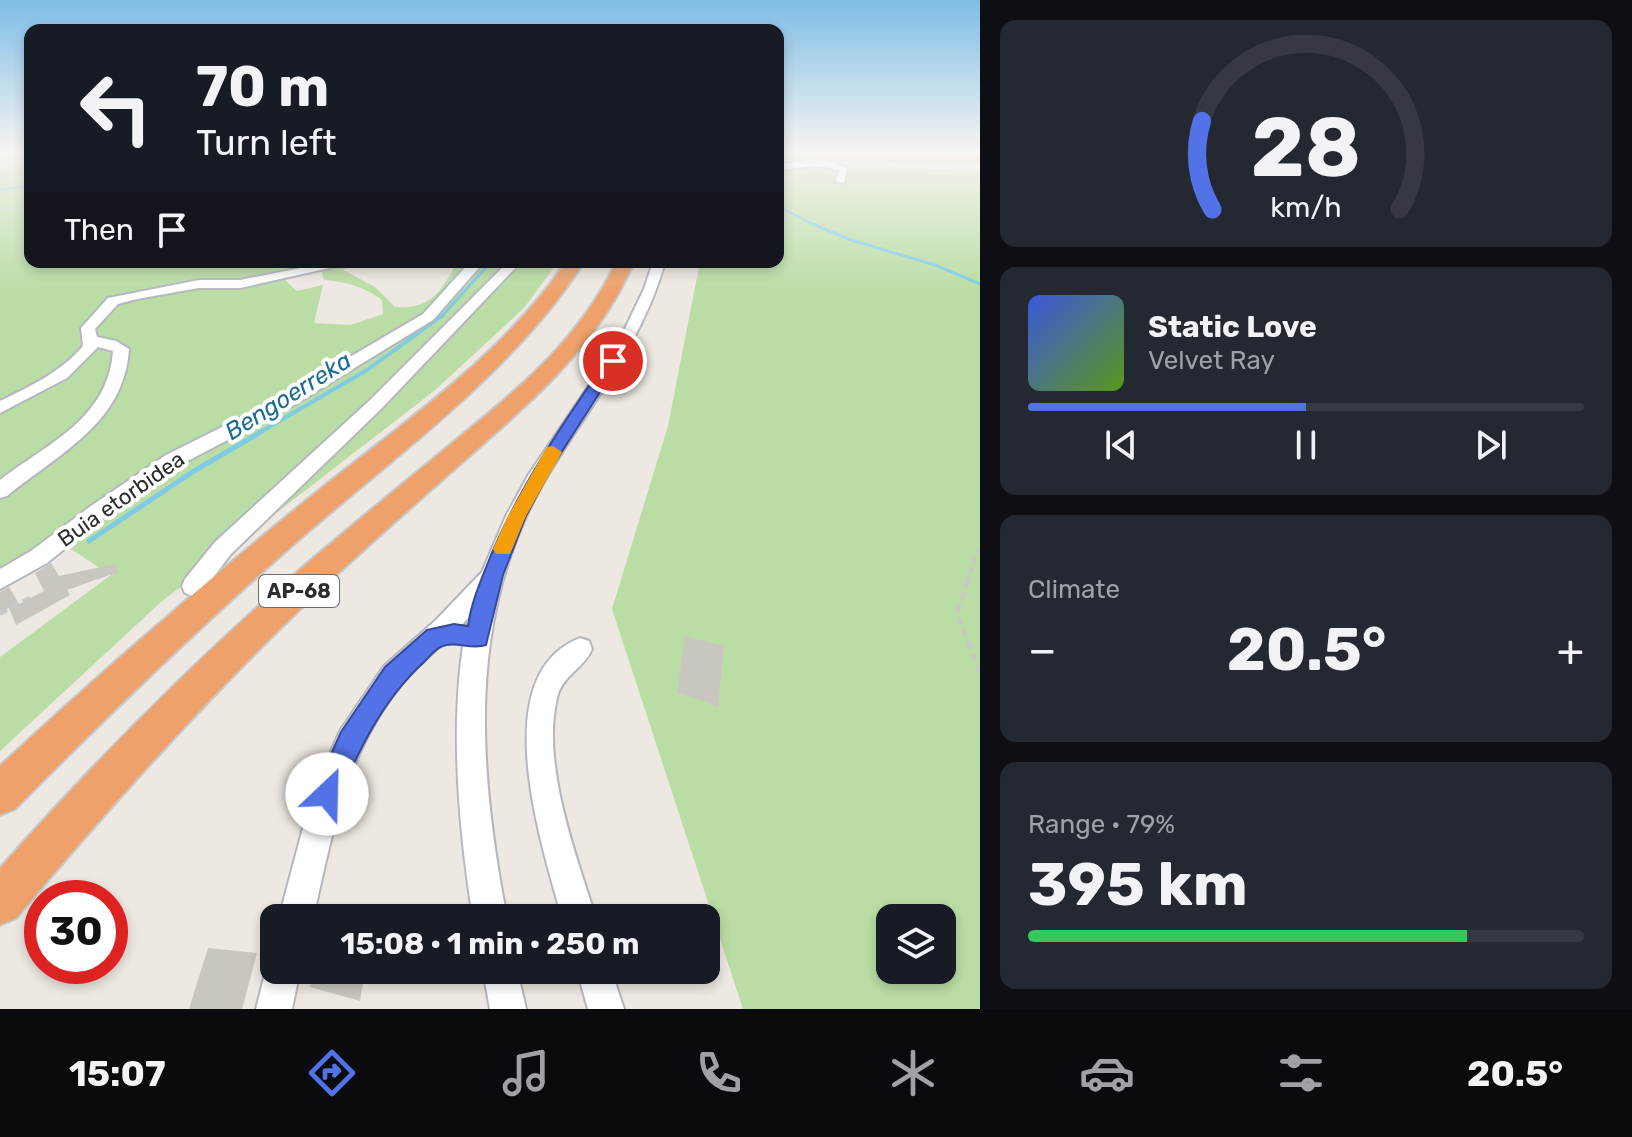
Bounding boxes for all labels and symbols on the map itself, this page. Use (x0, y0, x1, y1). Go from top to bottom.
pin (579, 327, 647, 395)
water label: Bengoerreka (220, 346, 356, 446)
street label: Buia etorbidea (52, 445, 190, 553)
road number: AP-68 (259, 575, 339, 607)
position arrow (285, 752, 369, 836)
speed limit sign: 30 (24, 880, 128, 984)

